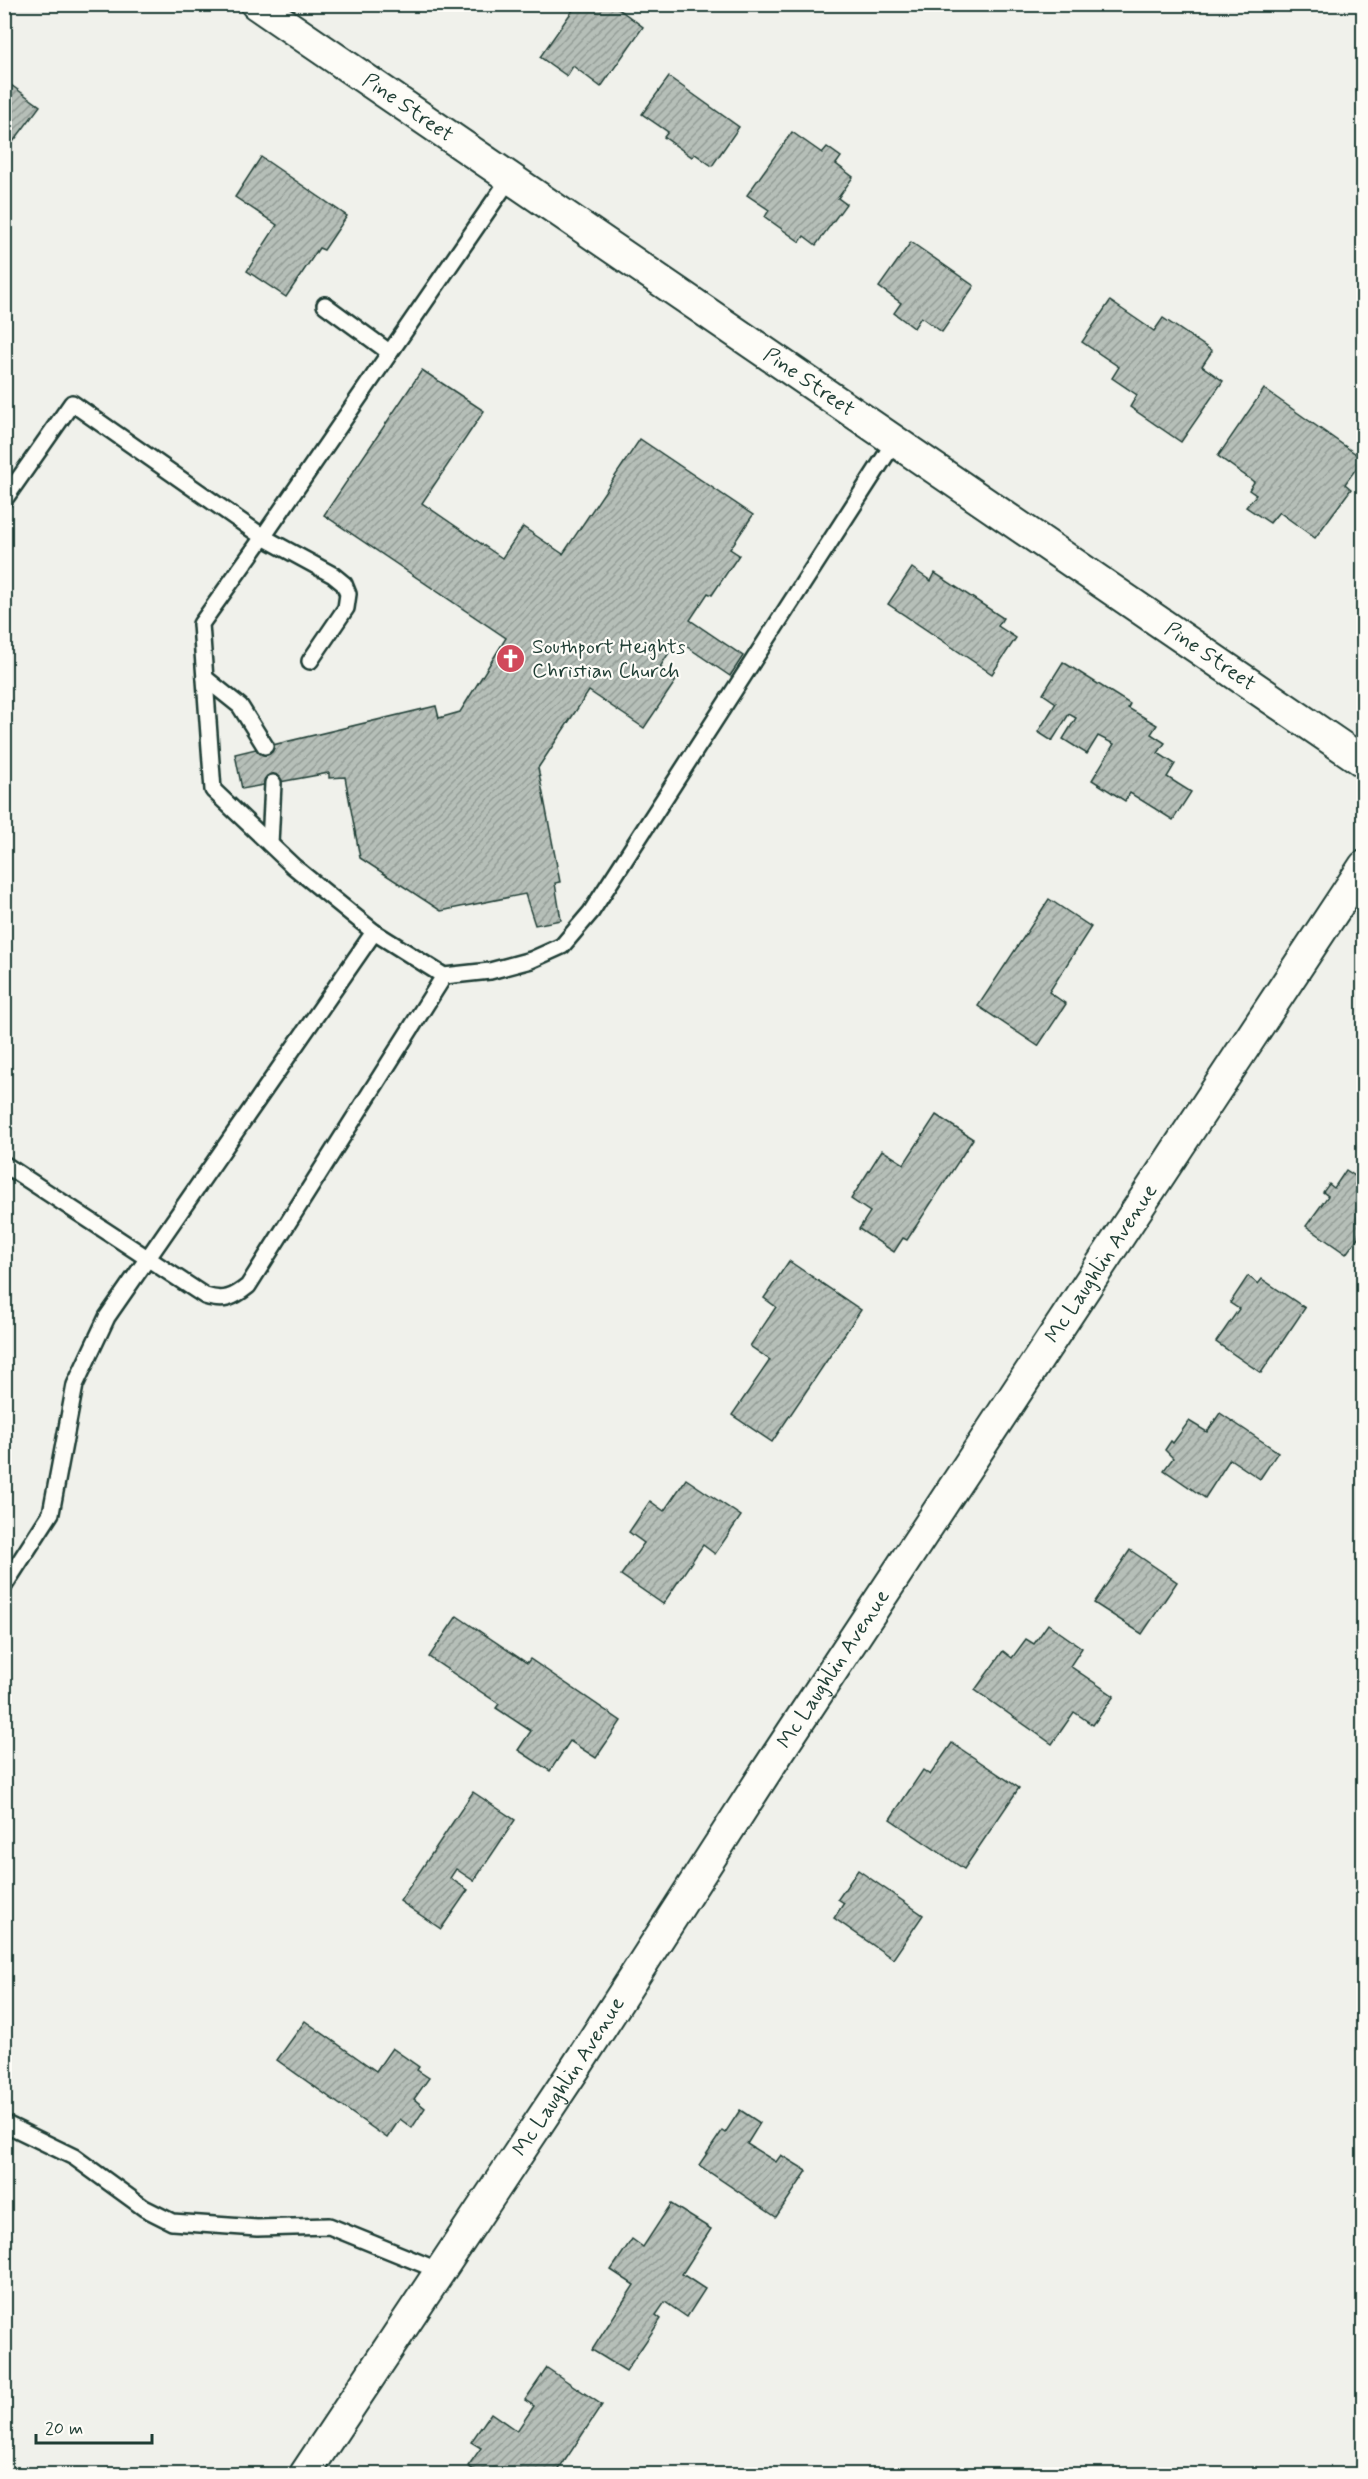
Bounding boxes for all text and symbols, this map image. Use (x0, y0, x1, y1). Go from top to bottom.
street label: Pine Street (357, 67, 459, 149)
street label: Pine Street (758, 341, 860, 423)
street label: Pine Street (1159, 616, 1261, 698)
place label: Southport Heights Christian Church (532, 633, 686, 685)
church icon: Southport Heights Christian Church (495, 643, 527, 675)
street label: Mc Laughlin Avenue (1039, 1179, 1164, 1349)
street label: Mc Laughlin Avenue (771, 1584, 896, 1754)
street label: Mc Laughlin Avenue (506, 1992, 631, 2162)
scale bar (36, 2407, 152, 2445)
text: 20 m (45, 2417, 83, 2441)

